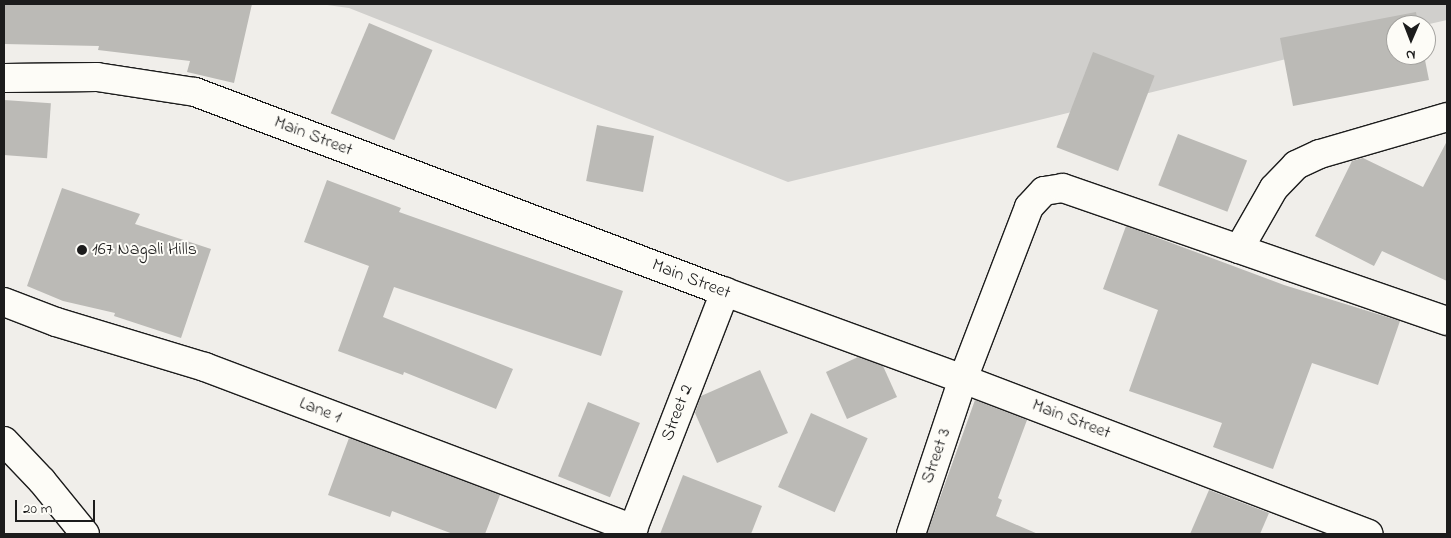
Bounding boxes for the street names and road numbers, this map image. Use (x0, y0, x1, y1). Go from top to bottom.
street label: Main Street (271, 112, 355, 162)
street label: Main Street (649, 255, 733, 305)
street label: Street 2 (657, 382, 699, 444)
street label: Lane 1 (296, 393, 344, 429)
street label: Main Street (1029, 395, 1113, 445)
street label: Street 3 (917, 425, 957, 487)

